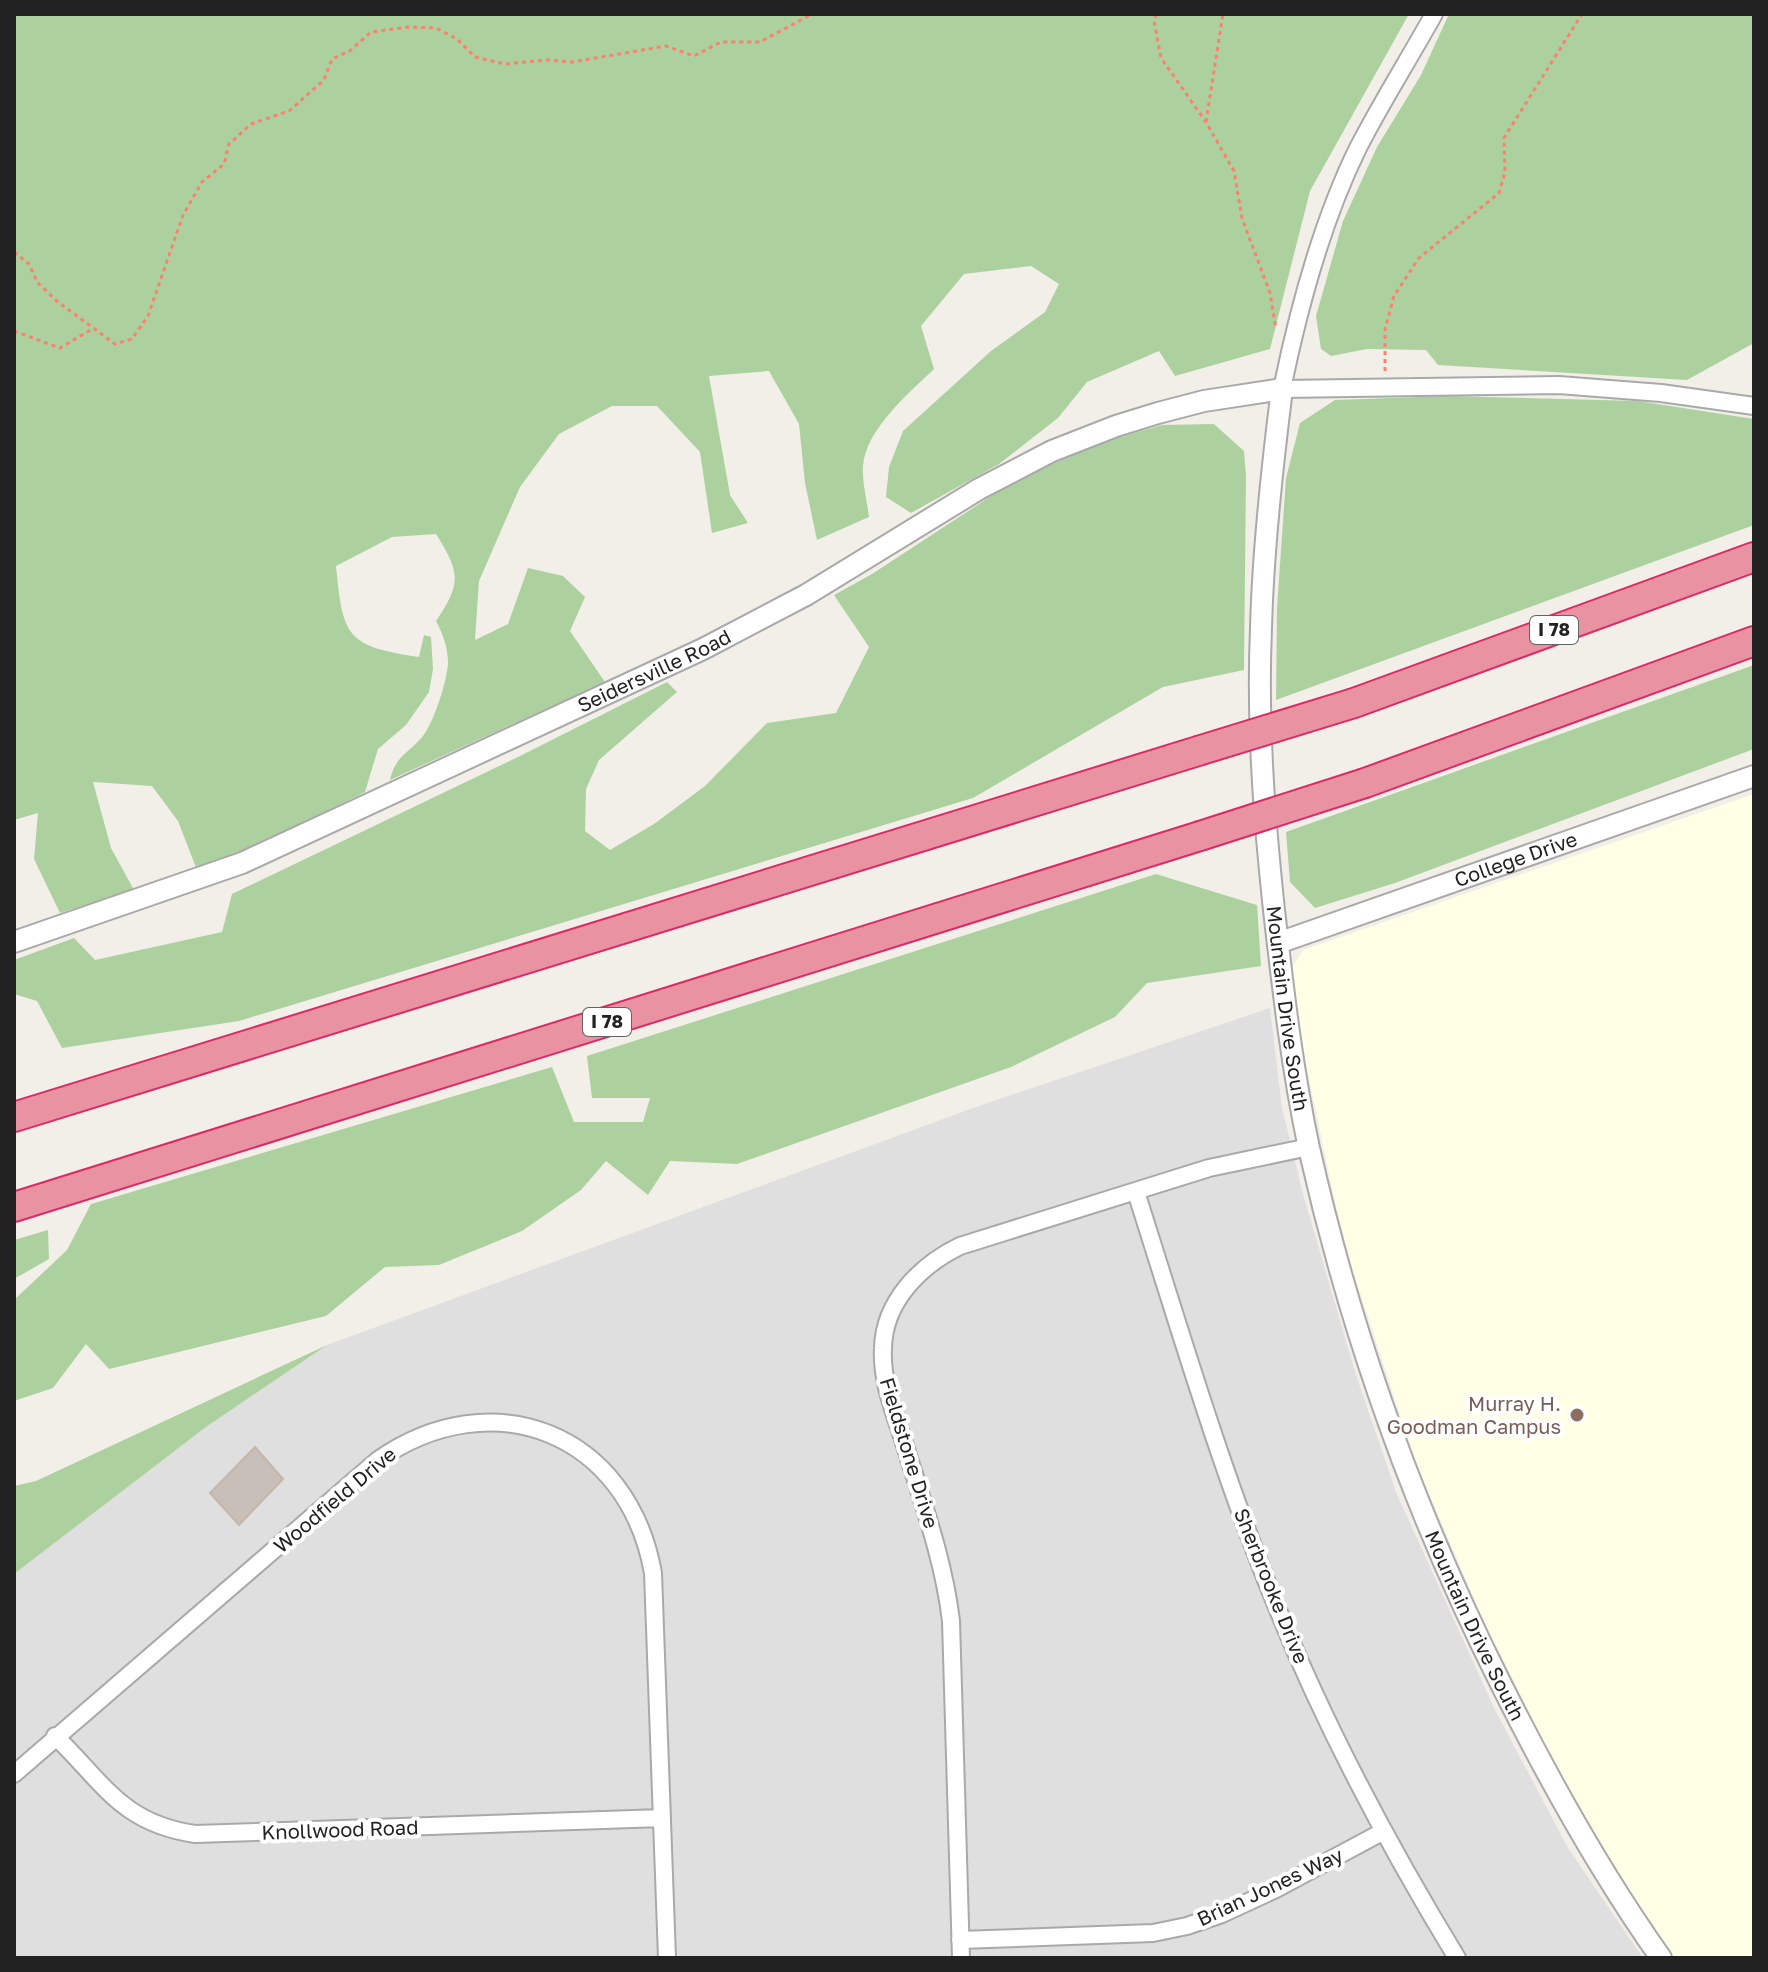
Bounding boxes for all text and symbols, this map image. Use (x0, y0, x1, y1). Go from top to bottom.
road number: I 78 (1530, 616, 1578, 644)
street label: Seidersville Road (573, 624, 735, 717)
street label: College Drive (1451, 826, 1580, 891)
street label: Mountain Drive South (1263, 904, 1314, 1113)
road number: I 78 (583, 1008, 631, 1036)
street label: Fieldstone Drive (876, 1374, 944, 1531)
place label: Murray H. Goodman Campus (1387, 1391, 1561, 1438)
marker: Murray H. Goodman Campus (1568, 1406, 1586, 1424)
street label: Woodfield Drive (268, 1441, 400, 1557)
street label: Sherbrooke Drive (1230, 1504, 1314, 1667)
street label: Mountain Drive South (1421, 1527, 1530, 1724)
street label: Knollwood Road (261, 1814, 419, 1844)
street label: Brian Jones Way (1193, 1842, 1346, 1930)

